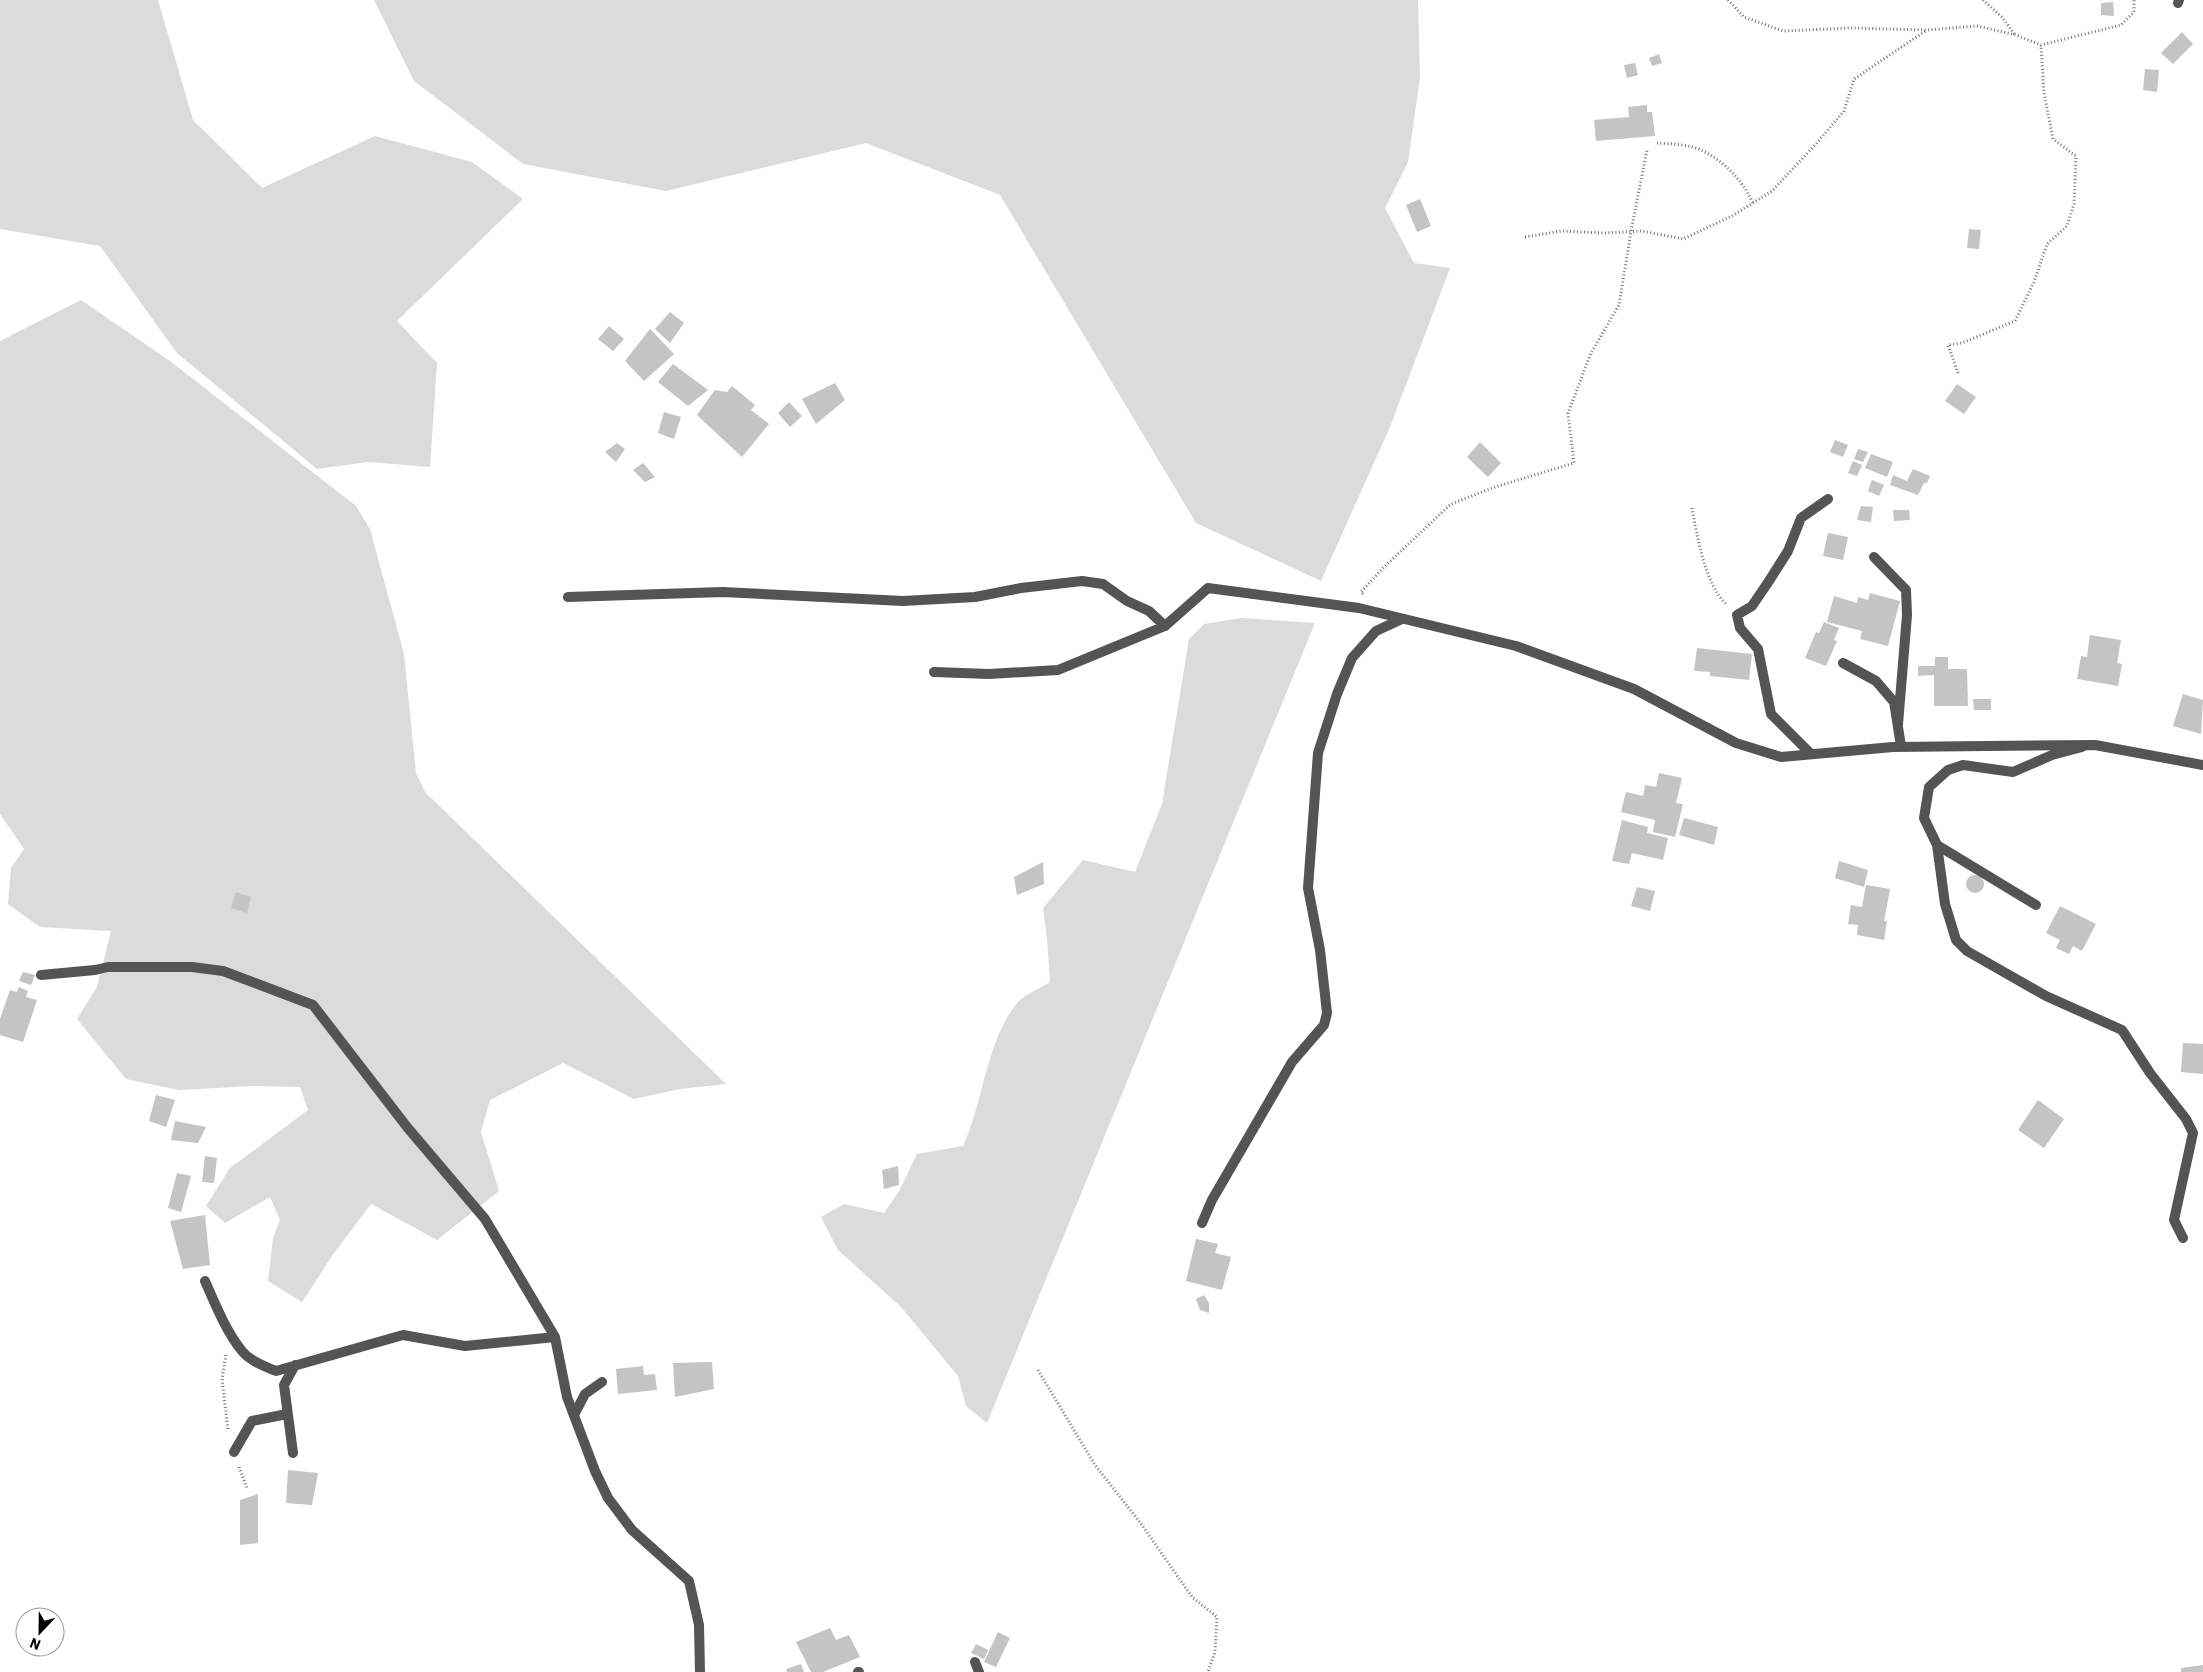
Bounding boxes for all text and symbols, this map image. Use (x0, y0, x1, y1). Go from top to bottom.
north arrow (15, 1607, 65, 1657)
text: N (27, 1634, 43, 1654)

